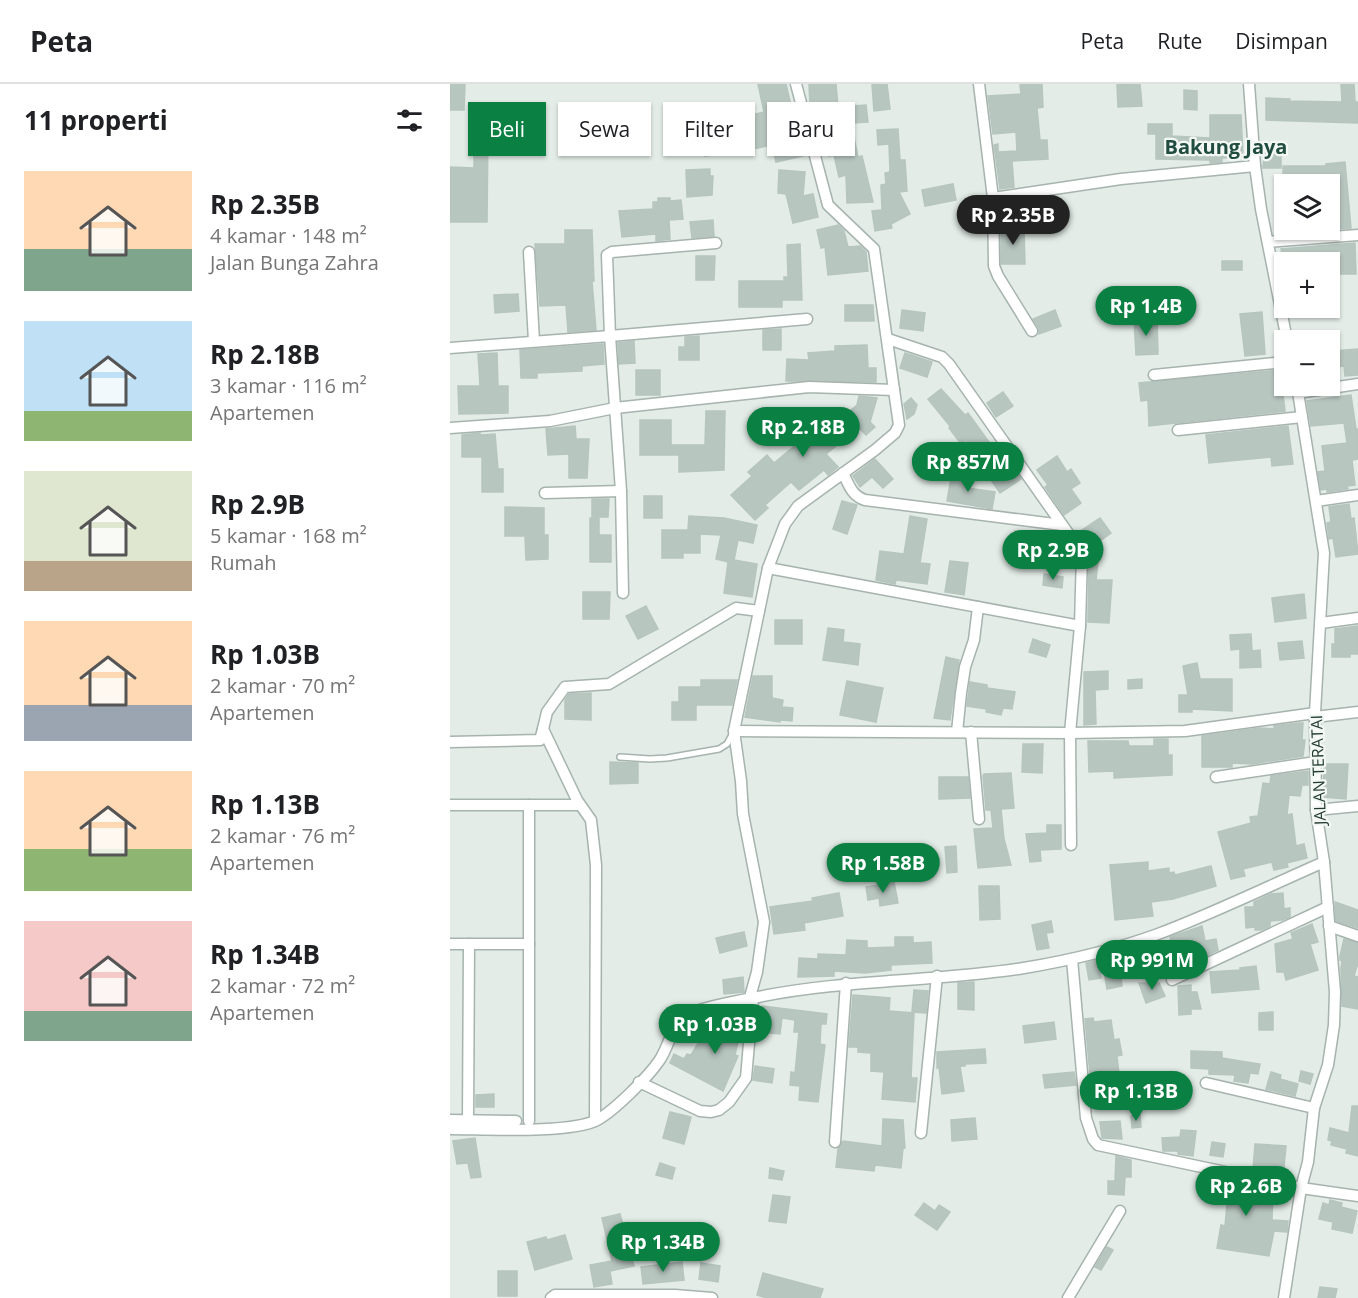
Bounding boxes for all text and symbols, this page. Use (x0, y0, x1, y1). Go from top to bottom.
text: Peta (30, 22, 93, 60)
text: Peta (1081, 27, 1124, 55)
text: Rute (1157, 27, 1202, 55)
text: Disimpan (1235, 27, 1328, 55)
text: 11 properti (24, 102, 168, 138)
chip: Beli (468, 102, 546, 156)
chip: Sewa (558, 102, 651, 156)
chip: Filter (663, 102, 755, 156)
chip: Baru (767, 102, 855, 156)
icon: filters (393, 104, 426, 137)
district label: Bakung Jaya (1165, 133, 1287, 160)
map controls (1274, 174, 1340, 396)
button: layers (1274, 174, 1340, 240)
text: Rp 2.35B (210, 186, 320, 222)
icon: home (72, 195, 144, 267)
pin: Rp 2.35B (951, 195, 1075, 246)
text: Rp 2.35B (971, 201, 1055, 228)
text: 4 kamar · 148 m² (210, 222, 367, 249)
text: Jalan Bunga Zahra (210, 249, 379, 276)
button: + (1274, 252, 1340, 318)
pin: Rp 1.4B (1091, 286, 1201, 337)
text: Rp 1.4B (1109, 292, 1183, 319)
button: − (1274, 330, 1340, 396)
text: Rp 2.18B (210, 336, 320, 372)
icon: home (72, 345, 144, 417)
text: 3 kamar · 116 m² (210, 372, 367, 399)
text: Apartemen (210, 399, 315, 426)
pin: Rp 2.18B (741, 407, 865, 458)
text: Rp 2.18B (761, 413, 845, 440)
pin: Rp 857M (913, 442, 1023, 493)
text: Rp 857M (926, 448, 1010, 475)
text: Rp 2.9B (210, 486, 305, 522)
icon: home (72, 495, 144, 567)
text: 5 kamar · 168 m² (210, 522, 367, 549)
pin: Rp 2.9B (998, 530, 1108, 581)
text: Rp 2.9B (1016, 536, 1090, 563)
text: Rumah (210, 549, 277, 576)
text: Rp 1.03B (210, 636, 320, 672)
icon: home (72, 645, 144, 717)
text: 2 kamar · 70 m² (210, 672, 355, 699)
text: Apartemen (210, 699, 315, 726)
street label: JALAN TERATAI (1305, 715, 1331, 827)
text: Rp 1.13B (210, 786, 320, 822)
icon: home (72, 795, 144, 867)
text: 2 kamar · 76 m² (210, 822, 355, 849)
pin: Rp 1.58B (821, 843, 945, 894)
text: Apartemen (210, 849, 315, 876)
text: Rp 1.58B (841, 849, 925, 876)
text: Rp 1.34B (210, 936, 320, 972)
pin: Rp 991M (1097, 940, 1207, 991)
icon: home (72, 945, 144, 1017)
text: Rp 991M (1110, 946, 1194, 973)
text: 2 kamar · 72 m² (210, 972, 355, 999)
text: Apartemen (210, 999, 315, 1026)
pin: Rp 1.03B (653, 1004, 777, 1055)
text: Rp 1.03B (673, 1010, 757, 1037)
pin: Rp 1.13B (1074, 1071, 1198, 1122)
text: Rp 1.13B (1094, 1077, 1178, 1104)
pin: Rp 2.6B (1191, 1166, 1301, 1217)
text: Rp 2.6B (1209, 1172, 1283, 1199)
pin: Rp 1.34B (601, 1222, 725, 1273)
text: Rp 1.34B (621, 1228, 705, 1255)

